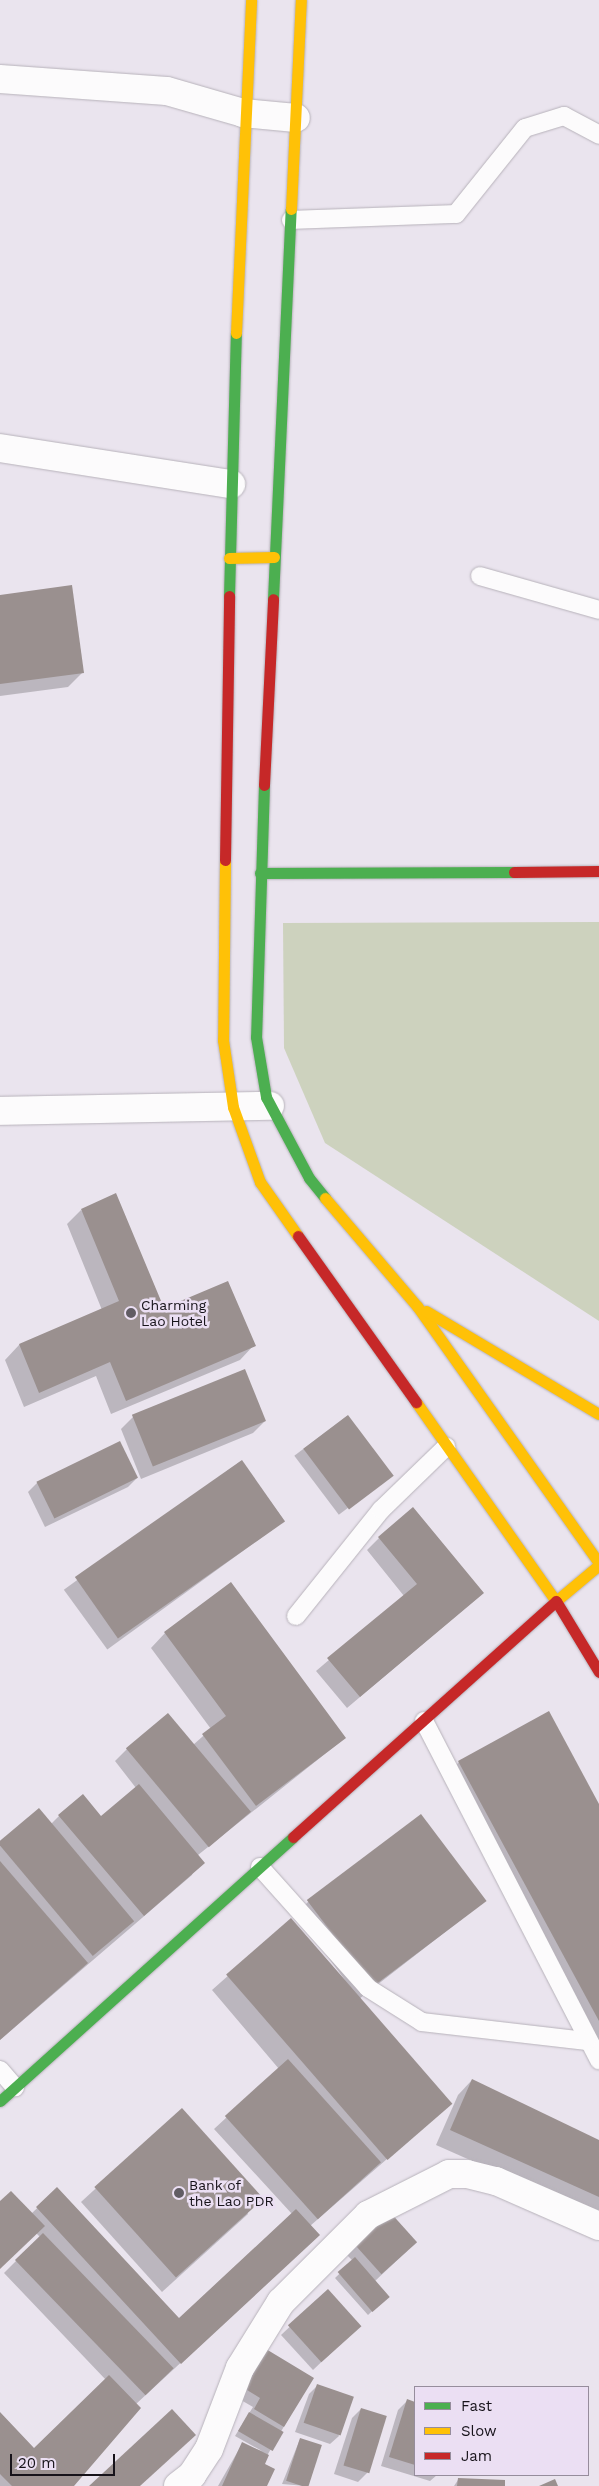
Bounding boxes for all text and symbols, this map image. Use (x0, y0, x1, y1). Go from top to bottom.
place label: Charming Lao Hotel (141, 1297, 207, 1330)
marker: Charming Lao Hotel (125, 1307, 137, 1319)
place label: Bank of the Lao PDR (189, 2177, 274, 2210)
marker: Bank of the Lao PDR (173, 2187, 185, 2199)
legend (414, 2386, 589, 2476)
text: Fast (461, 2397, 492, 2415)
text: Slow (461, 2422, 497, 2440)
scale bar (12, 2444, 118, 2476)
text: Jam (461, 2447, 492, 2465)
text: 20 m (18, 2454, 56, 2472)

